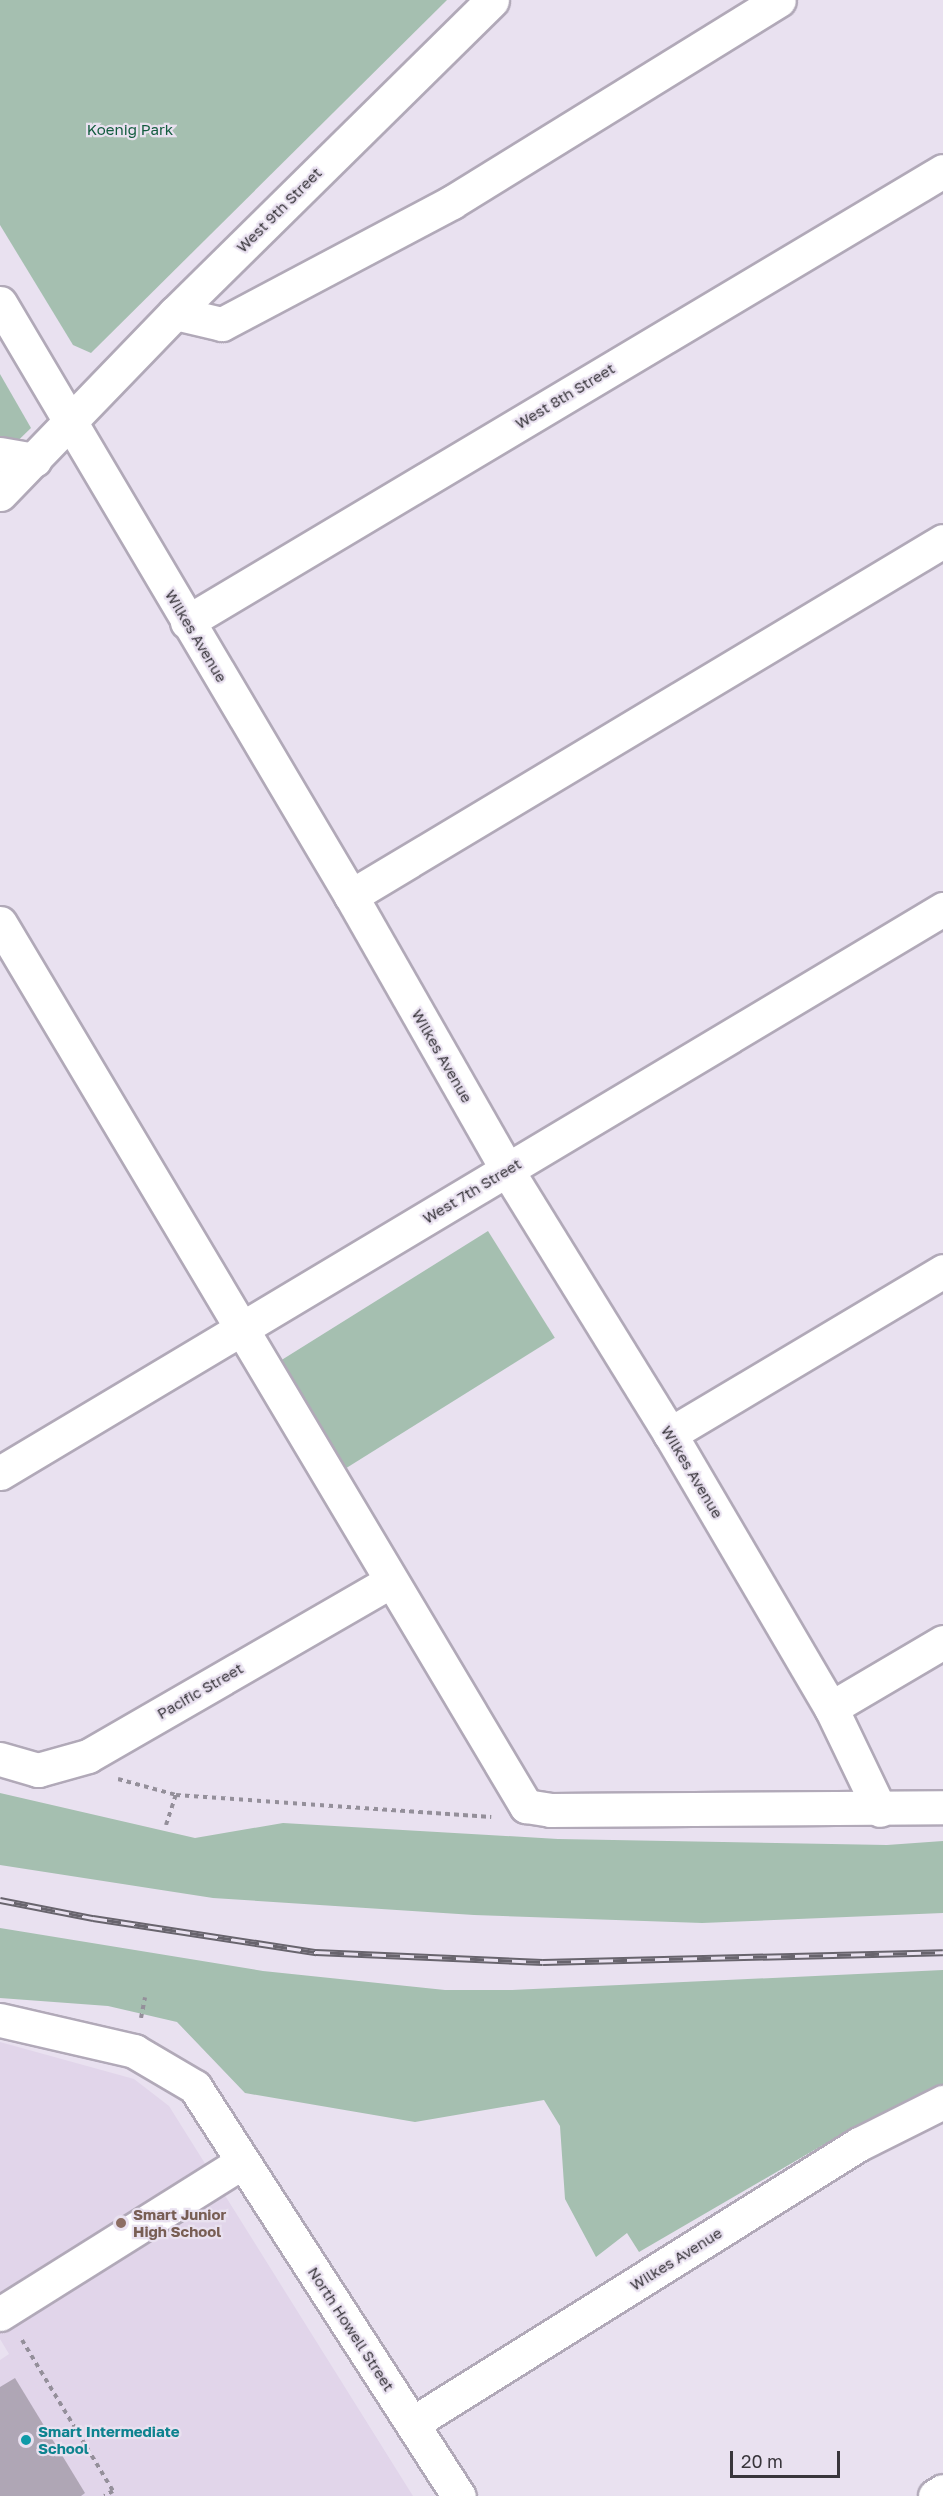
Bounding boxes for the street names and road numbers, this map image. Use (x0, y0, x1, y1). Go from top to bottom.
street label: West 9th Street (233, 164, 325, 256)
street label: West 8th Street (512, 359, 618, 433)
street label: Wilkes Avenue (161, 586, 231, 686)
street label: Wilkes Avenue (408, 1006, 476, 1106)
street label: West 7th Street (420, 1155, 524, 1227)
street label: Wilkes Avenue (657, 1422, 727, 1522)
street label: Pacific Street (154, 1659, 246, 1723)
street label: Wilkes Avenue (627, 2224, 725, 2294)
street label: North Howell Street (304, 2264, 398, 2394)

